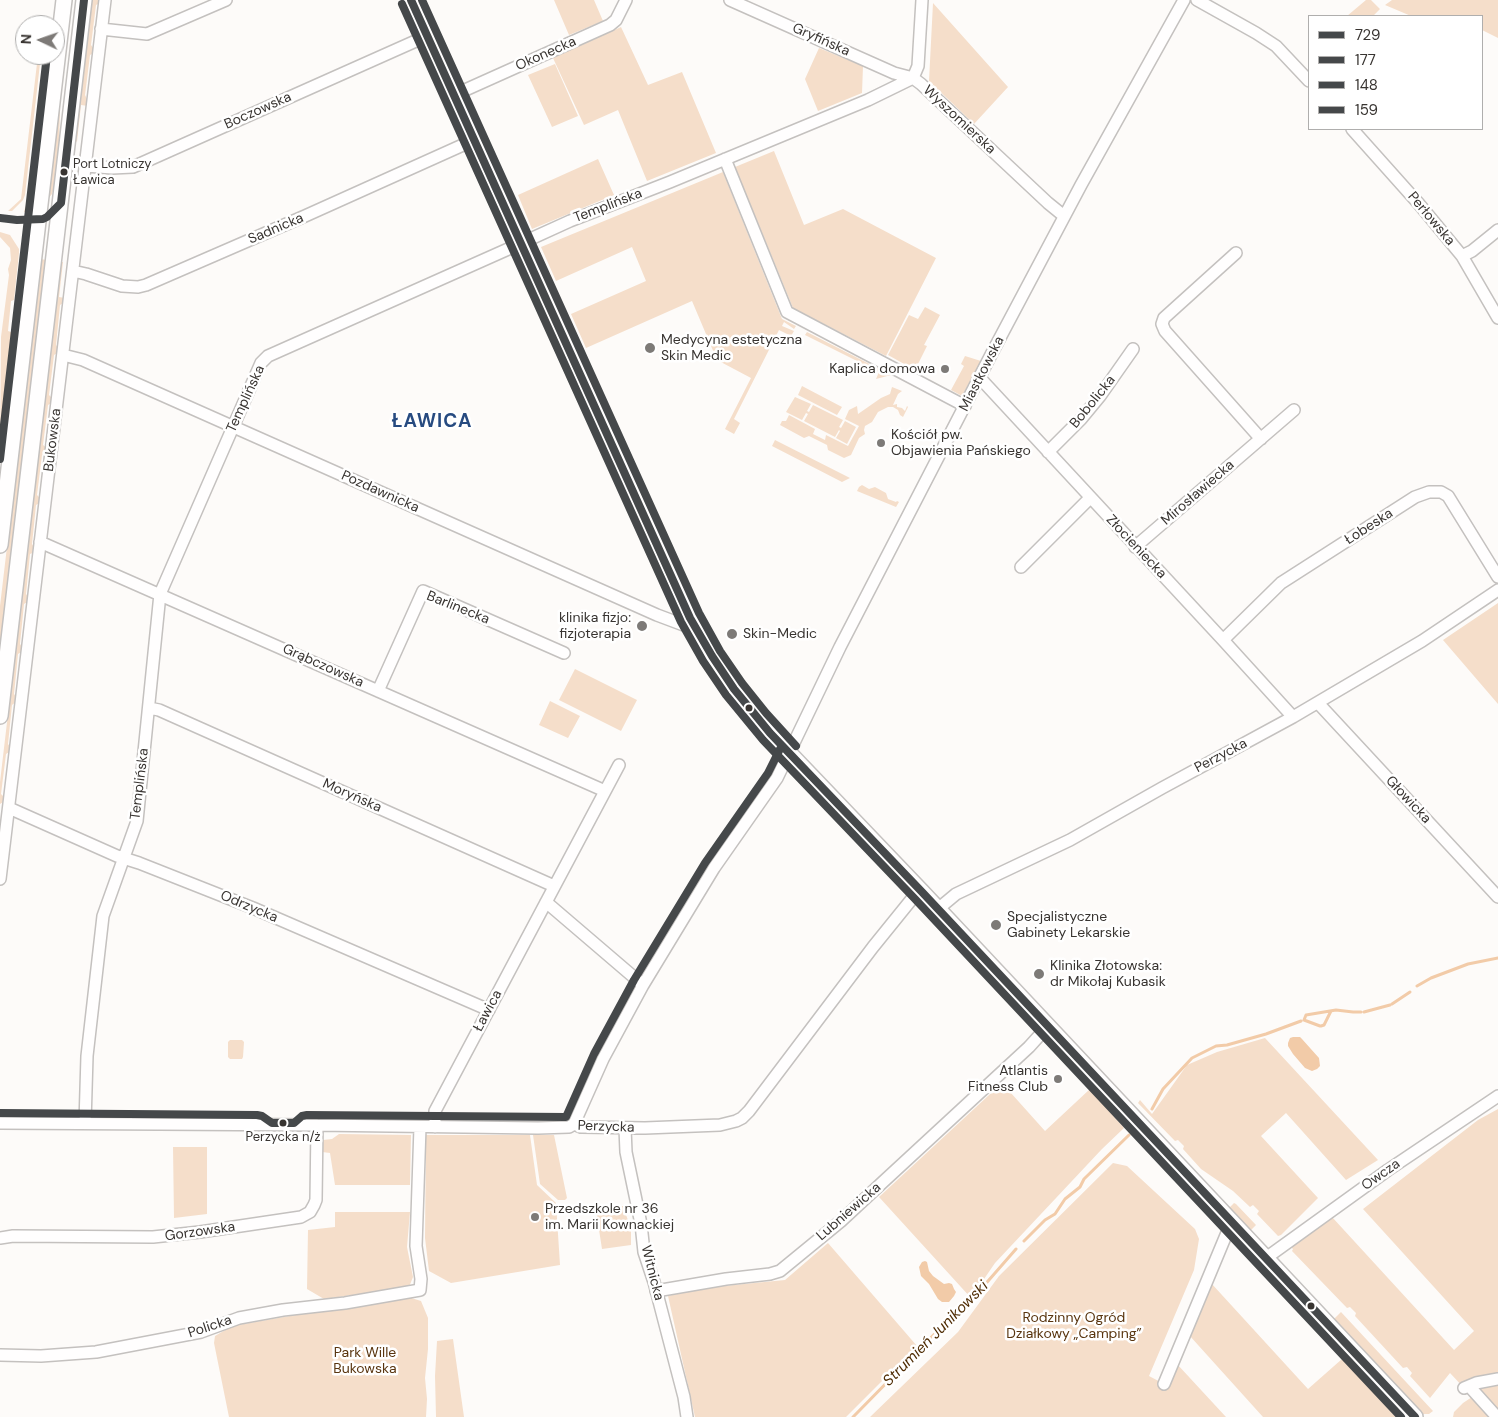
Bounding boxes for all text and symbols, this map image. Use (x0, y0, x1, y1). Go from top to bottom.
north arrow (15, 15, 65, 65)
legend (1308, 15, 1483, 130)
street label: Gryfińska (790, 20, 852, 60)
text: 729 (1355, 25, 1381, 45)
street label: Okonecka (513, 33, 579, 75)
text: N (17, 34, 35, 45)
text: 177 (1355, 50, 1376, 70)
text: 148 (1355, 75, 1378, 95)
street label: Wyszomierska (919, 82, 999, 158)
street label: Boczowska (222, 89, 294, 133)
text: 159 (1355, 100, 1378, 120)
place label: Port Lotniczy Ławica (73, 157, 152, 188)
marker: Port Lotniczy Ławica (59, 167, 69, 177)
street label: Templińska (571, 185, 645, 227)
street label: Perłowska (1404, 189, 1458, 249)
street label: Sadnicka (246, 210, 306, 248)
place label: Medycyna estetyczna Skin Medic (661, 332, 802, 364)
street label: Miastkowska (956, 334, 1008, 414)
marker: Medycyna estetyczna Skin Medic (643, 341, 657, 355)
place label: Kaplica domowa (829, 361, 935, 377)
street label: Templińska (223, 363, 269, 435)
marker: Kaplica domowa (939, 363, 951, 375)
street label: Bobolicka (1067, 372, 1119, 432)
street label: Bukowska (41, 408, 65, 472)
district label: ŁAWICA (391, 411, 473, 433)
place label: Kościół pw. Objawienia Pańskiego (891, 427, 1031, 460)
marker: Kościół pw. Objawienia Pańskiego (875, 437, 887, 449)
street label: Mirosławiecka (1158, 457, 1238, 529)
street label: Pozdawnicka (338, 467, 422, 517)
street label: Łobeska (1342, 505, 1396, 549)
street label: Złocieniecka (1102, 512, 1170, 582)
street label: Barlinecka (424, 588, 492, 628)
place label: klinika fizjo: fizjoterapia (559, 610, 631, 642)
marker: klinika fizjo: fizjoterapia (635, 619, 649, 633)
place label: Skin-Medic (743, 626, 817, 642)
marker: Skin-Medic (725, 627, 739, 641)
street label: Grąbczowska (280, 641, 366, 691)
unlabelled marker (744, 703, 754, 713)
street label: Perzycka (1192, 735, 1250, 777)
street label: Templińska (127, 747, 153, 821)
street label: Głowicka (1382, 773, 1434, 827)
street label: Moryńska (320, 776, 384, 816)
street label: Odrzycka (218, 887, 280, 927)
place label: Specjalistyczne Gabinety Lekarskie (1007, 909, 1130, 942)
marker: Specjalistyczne Gabinety Lekarskie (989, 918, 1003, 932)
place label: Klinika Złotowska: dr Mikołaj Kubasik (1050, 958, 1166, 990)
marker: Klinika Złotowska: dr Mikołaj Kubasik (1032, 967, 1046, 981)
street label: Ławica (470, 987, 506, 1035)
place label: Atlantis Fitness Club (968, 1063, 1048, 1096)
marker: Atlantis Fitness Club (1052, 1073, 1064, 1085)
marker: Perzycka n/ż (278, 1118, 288, 1128)
street label: Perzycka (577, 1118, 635, 1136)
place label: Perzycka n/ż (246, 1130, 320, 1146)
street label: Owcza (1358, 1156, 1404, 1194)
street label: Lubniewicka (813, 1179, 885, 1245)
place label: Przedszkole nr 36 im. Marii Kownackiej (545, 1201, 674, 1234)
marker: Przedszkole nr 36 im. Marii Kownackiej (529, 1211, 541, 1223)
street label: Gorzowska (164, 1219, 236, 1245)
street label: Witnicka (637, 1244, 667, 1302)
water label: Strumień Junikowski (880, 1278, 992, 1390)
unlabelled marker (1306, 1301, 1316, 1311)
park label: Rodzinny Ogród Działkowy „Camping” (1006, 1310, 1142, 1342)
street label: Policka (186, 1312, 234, 1342)
park label: Park Wille Bukowska (333, 1345, 397, 1378)

